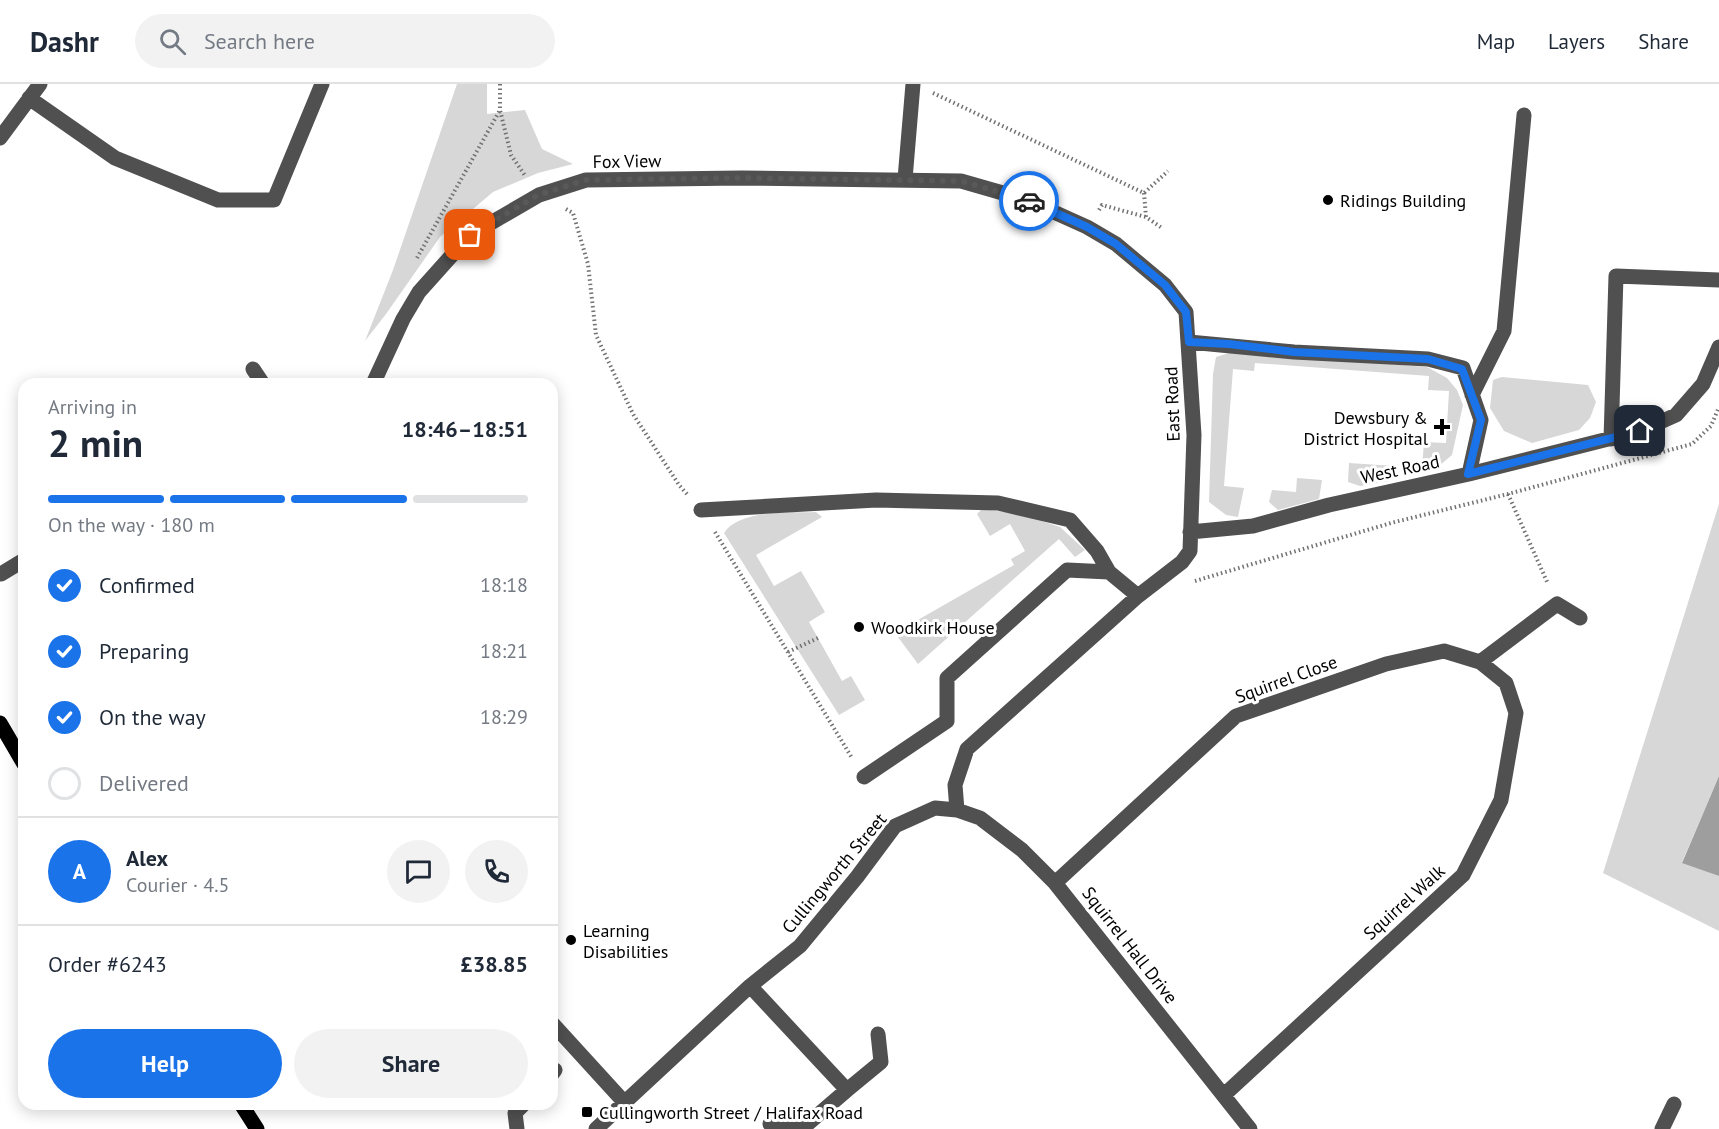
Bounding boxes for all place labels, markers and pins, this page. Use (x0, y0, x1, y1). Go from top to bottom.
place label: Ridings Building (1340, 189, 1466, 212)
marker: Ridings Building (1321, 193, 1335, 207)
pin (444, 209, 495, 260)
pin (1614, 405, 1665, 456)
place label: Dewsbury & District Hospital (1304, 406, 1429, 450)
marker: Dewsbury & District Hospital (1433, 418, 1451, 436)
place label: Woodkirk House (871, 616, 995, 639)
marker: Woodkirk House (852, 620, 866, 634)
place label: Learning Disabilities (583, 919, 668, 963)
marker: Learning Disabilities (564, 933, 578, 947)
place label: Cullingworth Street / Halifax Road (599, 1101, 863, 1124)
marker: Cullingworth Street / Halifax Road (580, 1105, 594, 1119)

